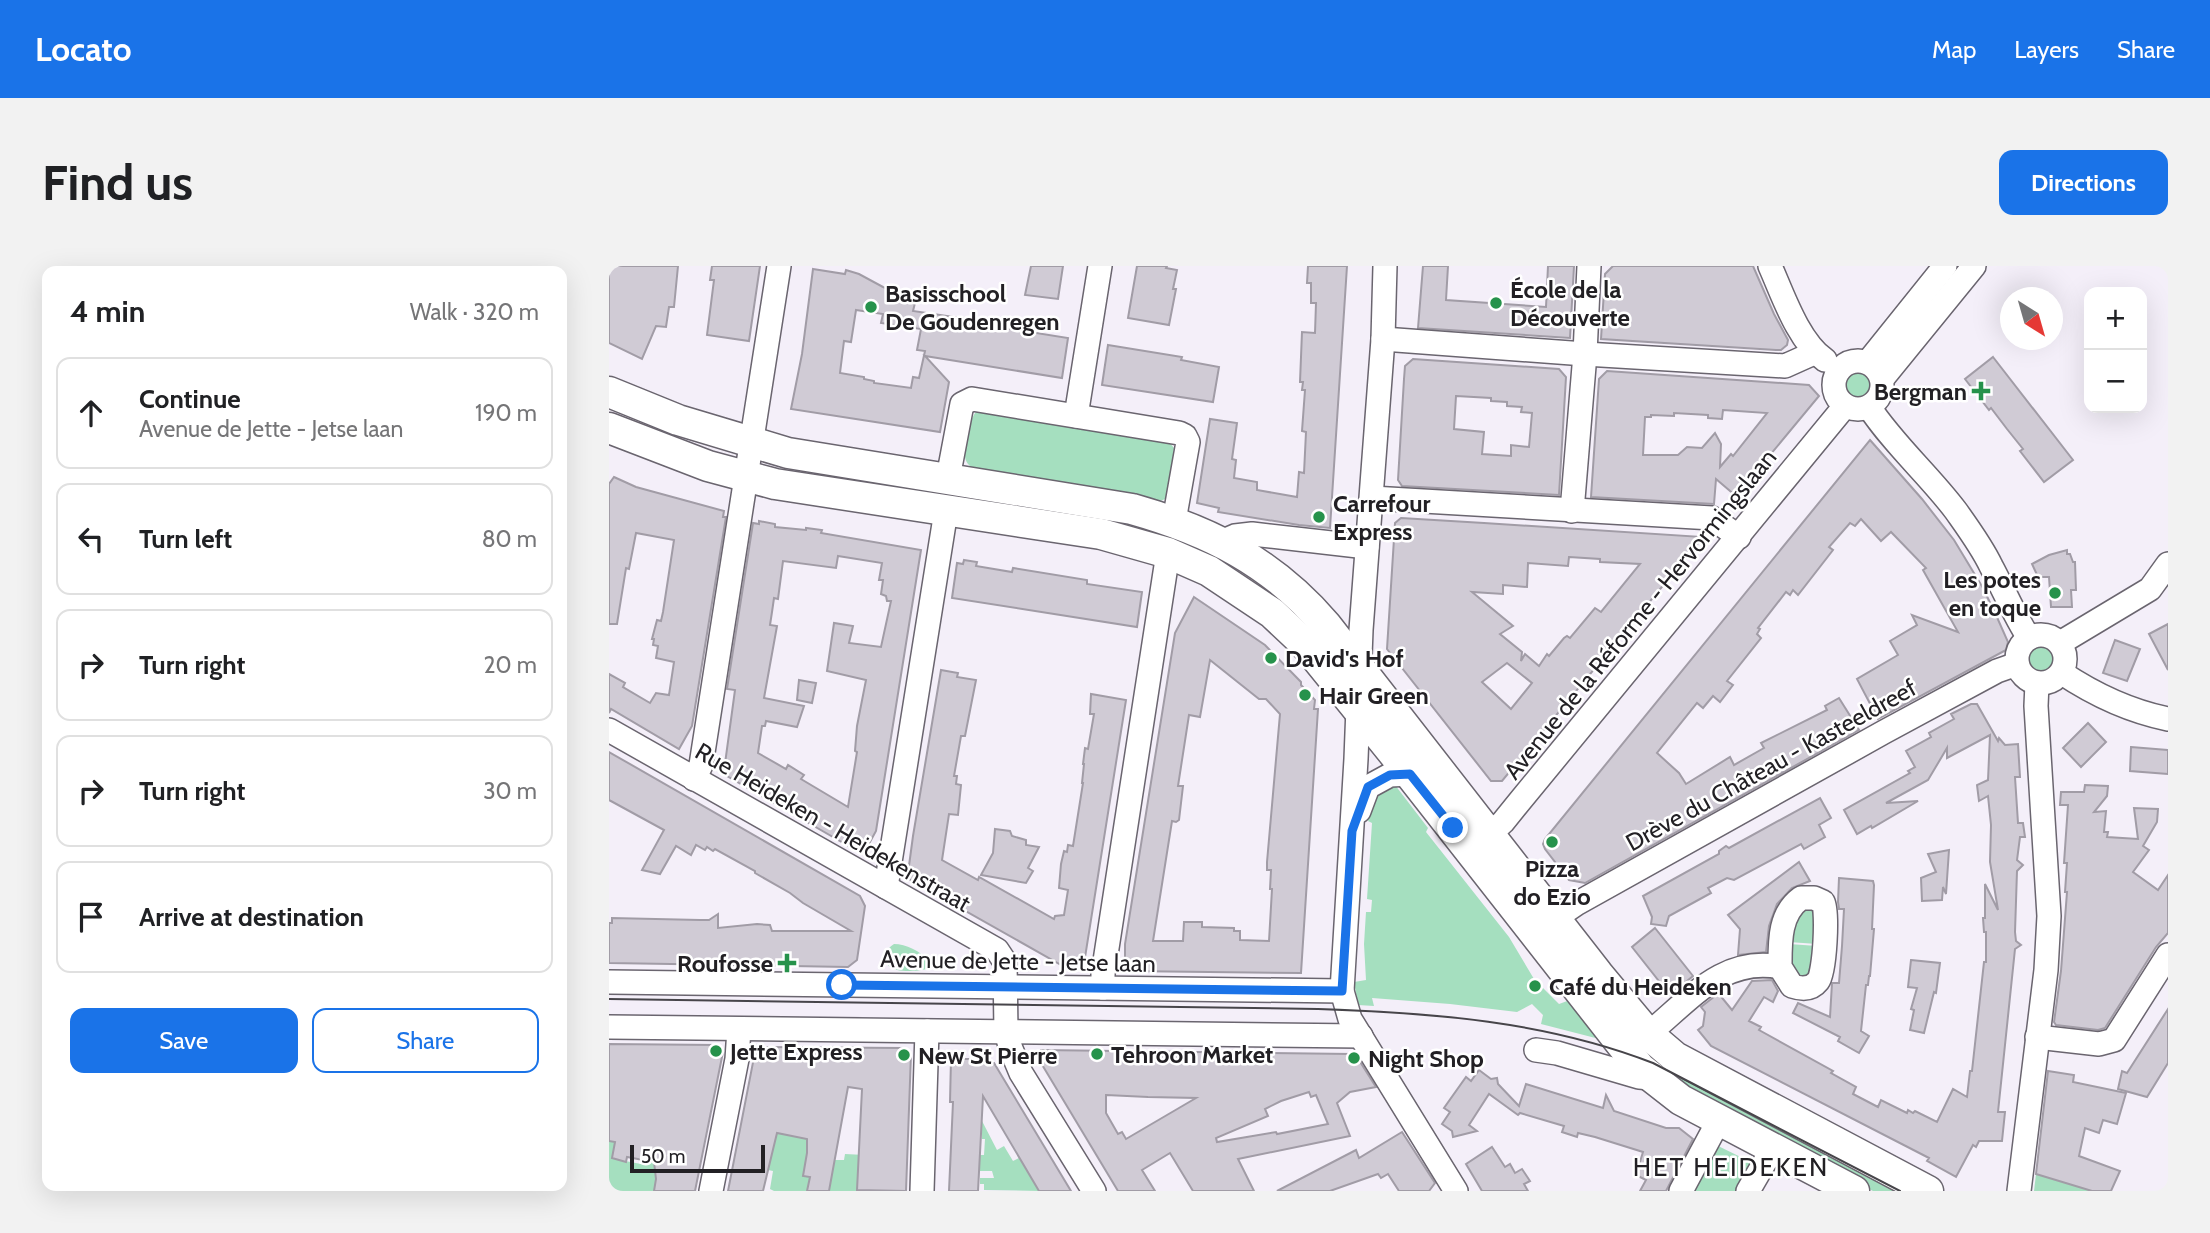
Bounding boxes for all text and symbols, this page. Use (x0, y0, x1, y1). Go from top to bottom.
text: Locato (35, 29, 131, 69)
text: Map (1932, 35, 1976, 64)
text: Layers (2014, 35, 2079, 64)
text: Share (2117, 35, 2175, 64)
button: Directions (1999, 150, 2168, 215)
text: Find us (42, 153, 193, 212)
place label: École de la Découverte (1510, 275, 1630, 332)
place label: Basisschool De Goudenregen (885, 279, 1060, 336)
north arrow (2000, 287, 2063, 350)
map controls (2084, 287, 2147, 413)
button: + (2084, 287, 2147, 350)
text: 4 min (70, 293, 145, 330)
marker: École de la Découverte (1488, 295, 1504, 311)
text: Walk · 320 m (410, 298, 539, 326)
marker: Basisschool De Goudenregen (863, 299, 879, 315)
button: − (2084, 350, 2147, 413)
place label: Bergman (1874, 377, 1967, 406)
text: Continue (139, 383, 241, 415)
marker: Bergman (1973, 383, 1989, 399)
icon: ahead (72, 394, 110, 432)
text: 190 m (475, 399, 537, 427)
text: Avenue de Jette - Jetse laan (139, 415, 403, 443)
street label: Avenue de la Réforme - Hervormingslaan (1498, 443, 1782, 785)
place label: Carrefour Express (1333, 489, 1431, 546)
marker: Carrefour Express (1311, 509, 1327, 525)
icon: left (72, 520, 110, 558)
text: Turn left (139, 523, 232, 555)
text: 80 m (482, 525, 537, 553)
place label: Les potes en toque (1943, 565, 2041, 622)
marker: Les potes en toque (2047, 585, 2063, 601)
place label: David's Hof (1285, 644, 1404, 673)
icon: right (72, 646, 110, 684)
text: Turn right (139, 649, 245, 681)
marker: David's Hof (1263, 650, 1279, 666)
text: 20 m (484, 651, 537, 679)
street label: Drève du Château - Kasteeldreef (1621, 673, 1922, 857)
place label: Hair Green (1319, 681, 1429, 710)
marker: Hair Green (1297, 687, 1313, 703)
street label: Rue Heideken - Heidekenstraat (690, 736, 976, 918)
icon: right (72, 772, 110, 810)
text: Turn right (139, 775, 245, 807)
text: 30 m (483, 777, 537, 805)
route end (1437, 812, 1468, 843)
marker: Pizza do Ezio (1544, 834, 1560, 850)
place label: Pizza do Ezio (1513, 854, 1591, 911)
icon: arrive (72, 898, 110, 936)
text: Arrive at destination (139, 901, 364, 933)
street label: Avenue de Jette - Jetse laan (880, 944, 1156, 978)
place label: Roufosse (677, 949, 773, 978)
marker: Roufosse (779, 955, 795, 971)
route start (826, 969, 857, 1000)
place label: Café du Heideken (1549, 972, 1732, 1001)
marker: Café du Heideken (1527, 978, 1543, 994)
button: Save (70, 1008, 298, 1073)
button: Share (312, 1008, 539, 1073)
place label: Jette Express (729, 1037, 863, 1066)
place label: Tehroon Market (1111, 1040, 1273, 1069)
place label: New St Pierre (918, 1041, 1057, 1070)
marker: Jette Express (708, 1043, 724, 1059)
place label: Night Shop (1368, 1044, 1484, 1073)
marker: Tehroon Market (1089, 1046, 1105, 1062)
marker: New St Pierre (896, 1047, 912, 1063)
marker: Night Shop (1346, 1050, 1362, 1066)
scale bar (630, 1142, 765, 1174)
text: 50 m (641, 1145, 685, 1168)
district label: HET HEIDEKEN (1633, 1151, 1829, 1183)

